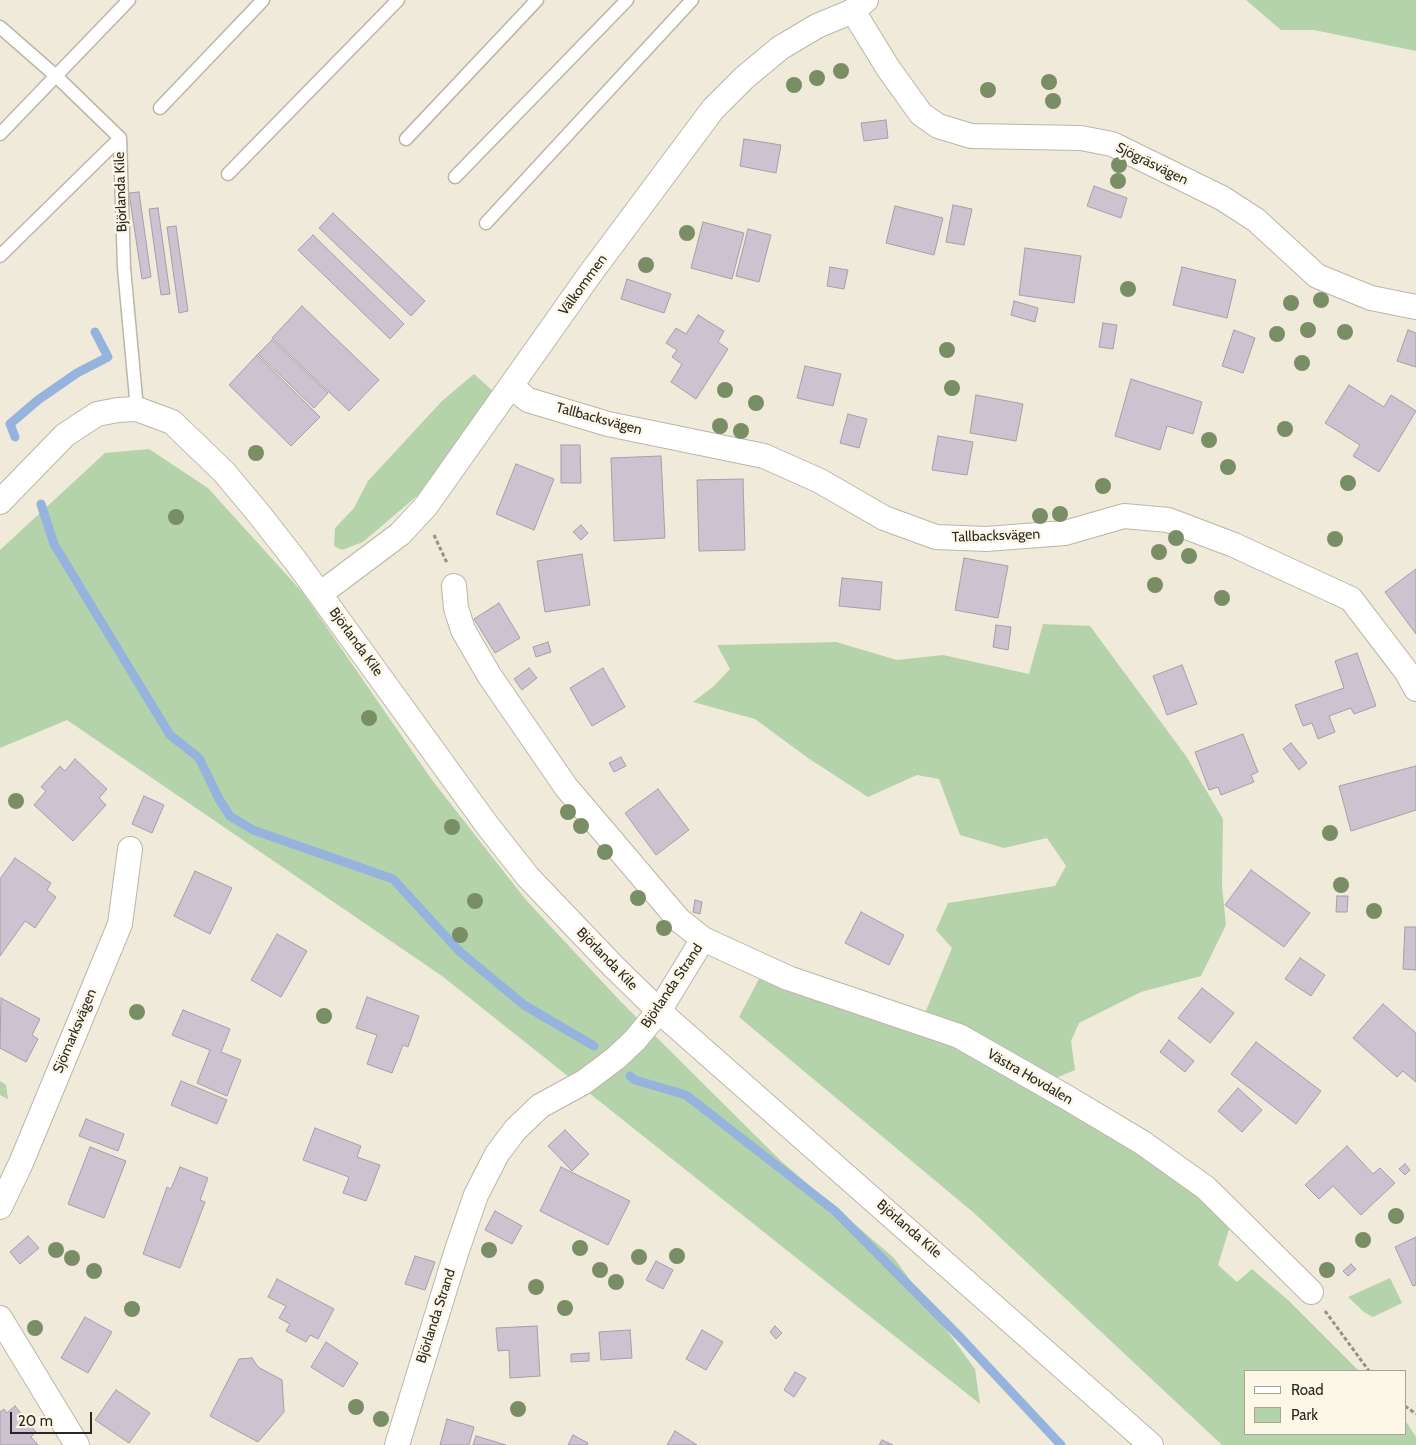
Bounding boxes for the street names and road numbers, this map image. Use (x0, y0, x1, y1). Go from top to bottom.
street label: Sjögräsvägen (1113, 139, 1191, 189)
street label: Björlanda Kile (111, 151, 131, 233)
street label: Välkommen (555, 251, 611, 319)
street label: Tallbacksvägen (554, 399, 644, 439)
street label: Tallbacksvägen (952, 526, 1040, 546)
street label: Björlanda Kile (326, 605, 386, 679)
street label: Björlanda Kile (573, 924, 641, 994)
street label: Björlanda Strand (638, 941, 706, 1031)
street label: Sjömarksvägen (50, 986, 100, 1076)
street label: Västra Hovdalen (984, 1046, 1076, 1108)
street label: Björlanda Kile (873, 1196, 945, 1262)
street label: Björlanda Strand (413, 1267, 459, 1365)

